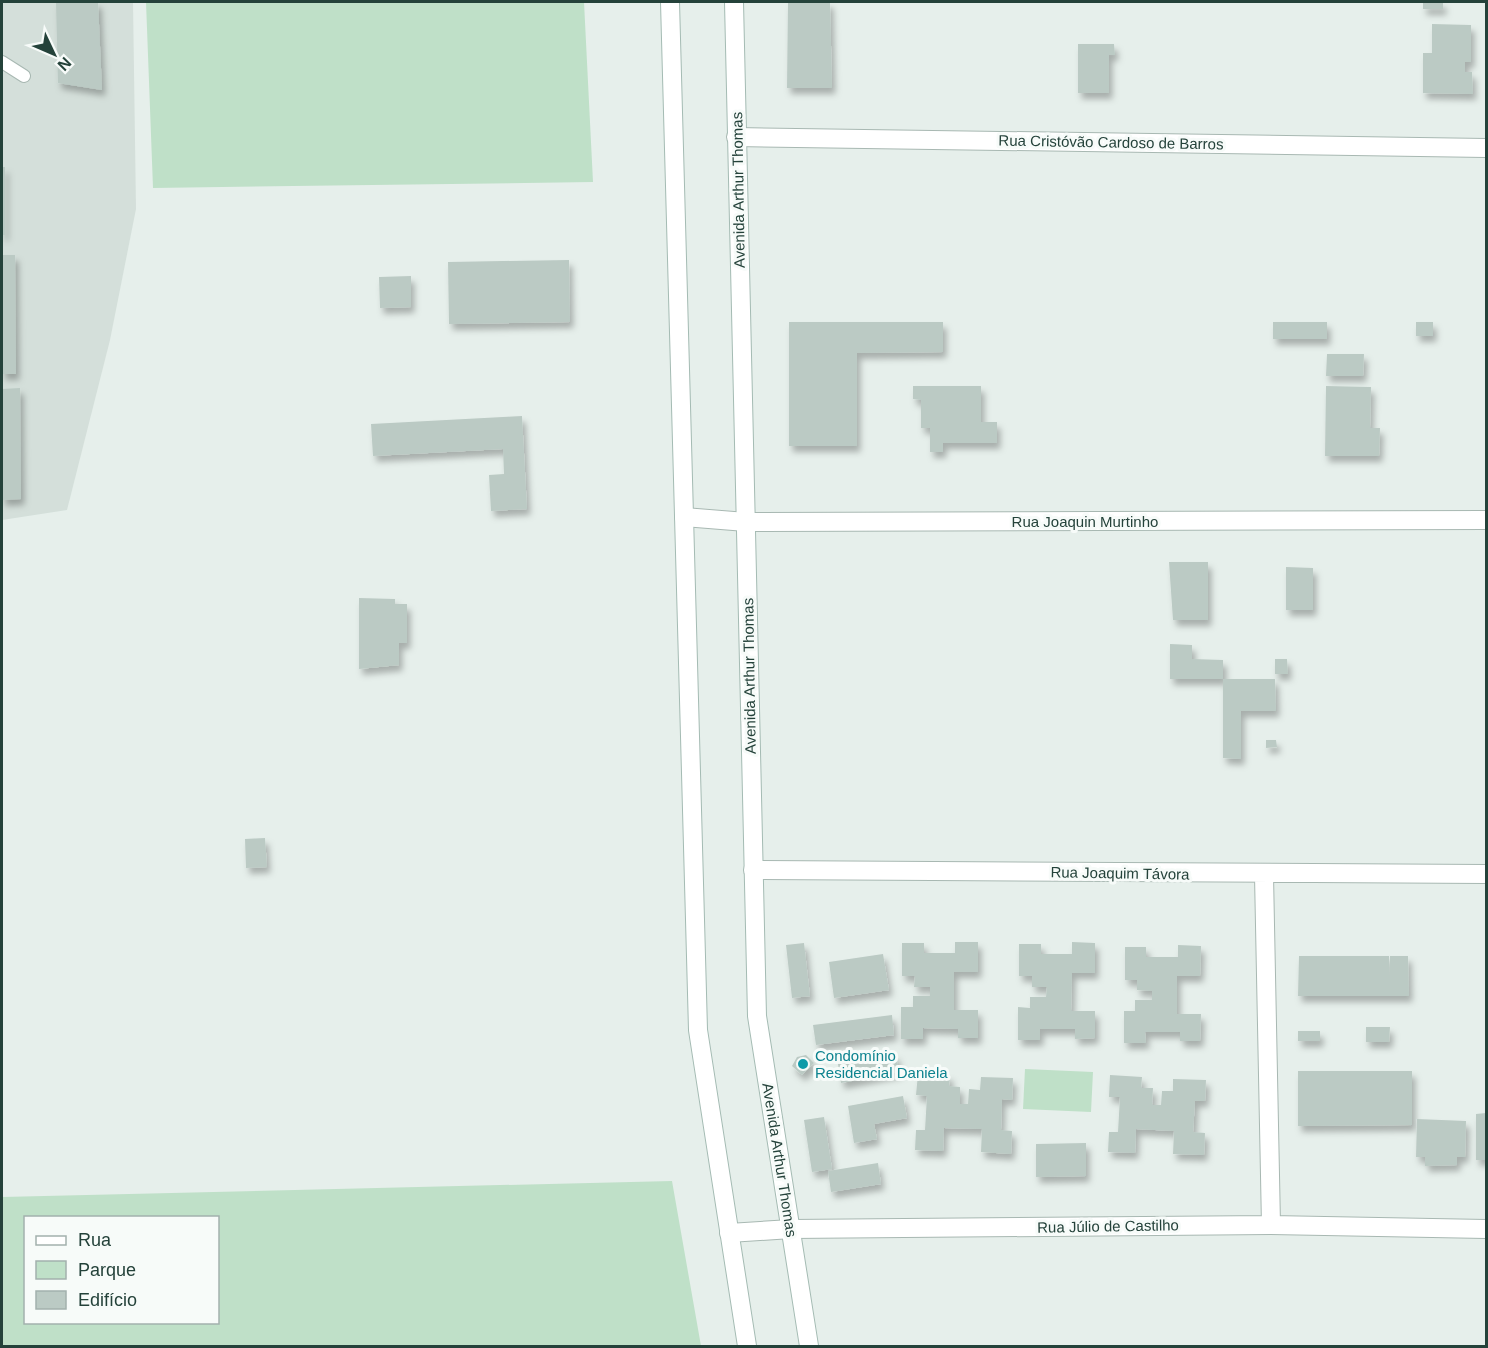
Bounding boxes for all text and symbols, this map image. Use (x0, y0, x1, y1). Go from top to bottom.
north arrow (24, 24, 84, 84)
text: N (54, 54, 75, 74)
street label: Avenida Arthur Thomas (728, 112, 748, 268)
street label: Rua Cristóvão Cardoso de Barros (998, 132, 1224, 152)
street label: Rua Joaquin Murtinho (1012, 513, 1158, 530)
street label: Avenida Arthur Thomas (739, 598, 759, 754)
street label: Rua Joaquim Távora (1050, 863, 1190, 883)
place label: Condomínio Residencial Daniela (815, 1047, 948, 1081)
marker: Condomínio Residencial Daniela (796, 1057, 810, 1071)
street label: Avenida Arthur Thomas (759, 1082, 801, 1238)
legend (24, 1216, 219, 1324)
street label: Rua Júlio de Castilho (1037, 1216, 1179, 1236)
text: Rua (78, 1230, 112, 1250)
text: Parque (78, 1260, 136, 1280)
text: Edifício (78, 1290, 137, 1310)

